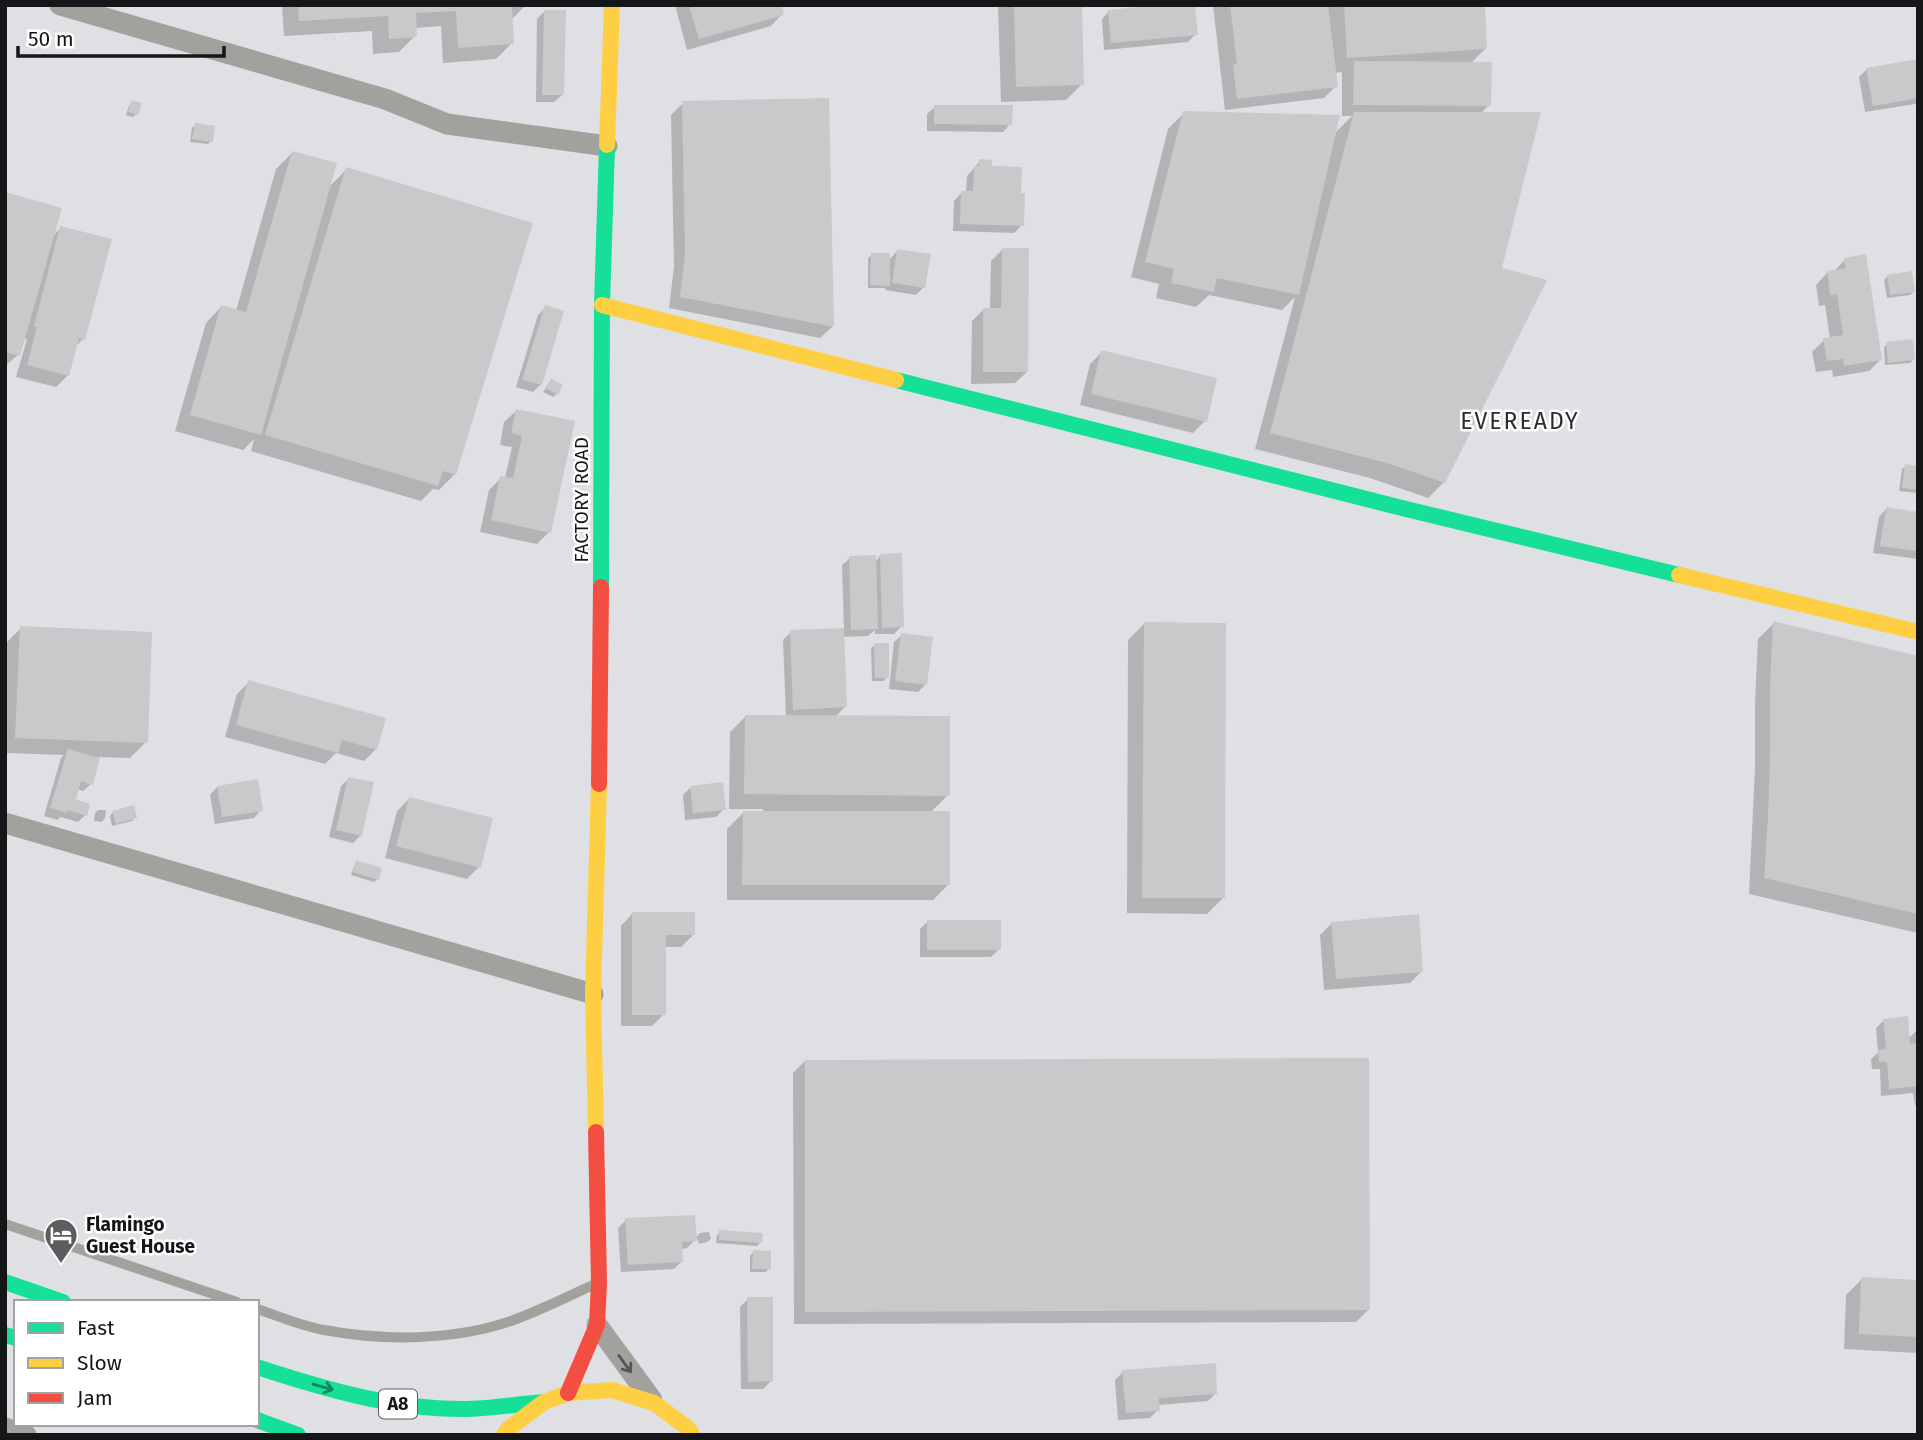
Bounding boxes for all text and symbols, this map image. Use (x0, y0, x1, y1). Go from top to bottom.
scale bar (18, 14, 224, 58)
text: 50 m (28, 26, 74, 52)
district label: EVEREADY (1460, 407, 1580, 435)
street label: FACTORY ROAD (570, 437, 593, 563)
place label: Flamingo Guest House (86, 1213, 195, 1258)
hotel icon: Flamingo Guest House (42, 1216, 80, 1265)
legend (14, 1300, 259, 1426)
text: Fast (77, 1315, 115, 1341)
text: Slow (77, 1350, 122, 1376)
one-way arrow (618, 1354, 633, 1373)
one-way arrow (311, 1381, 333, 1394)
text: Jam (77, 1385, 113, 1411)
road number: A8 (379, 1390, 417, 1419)

